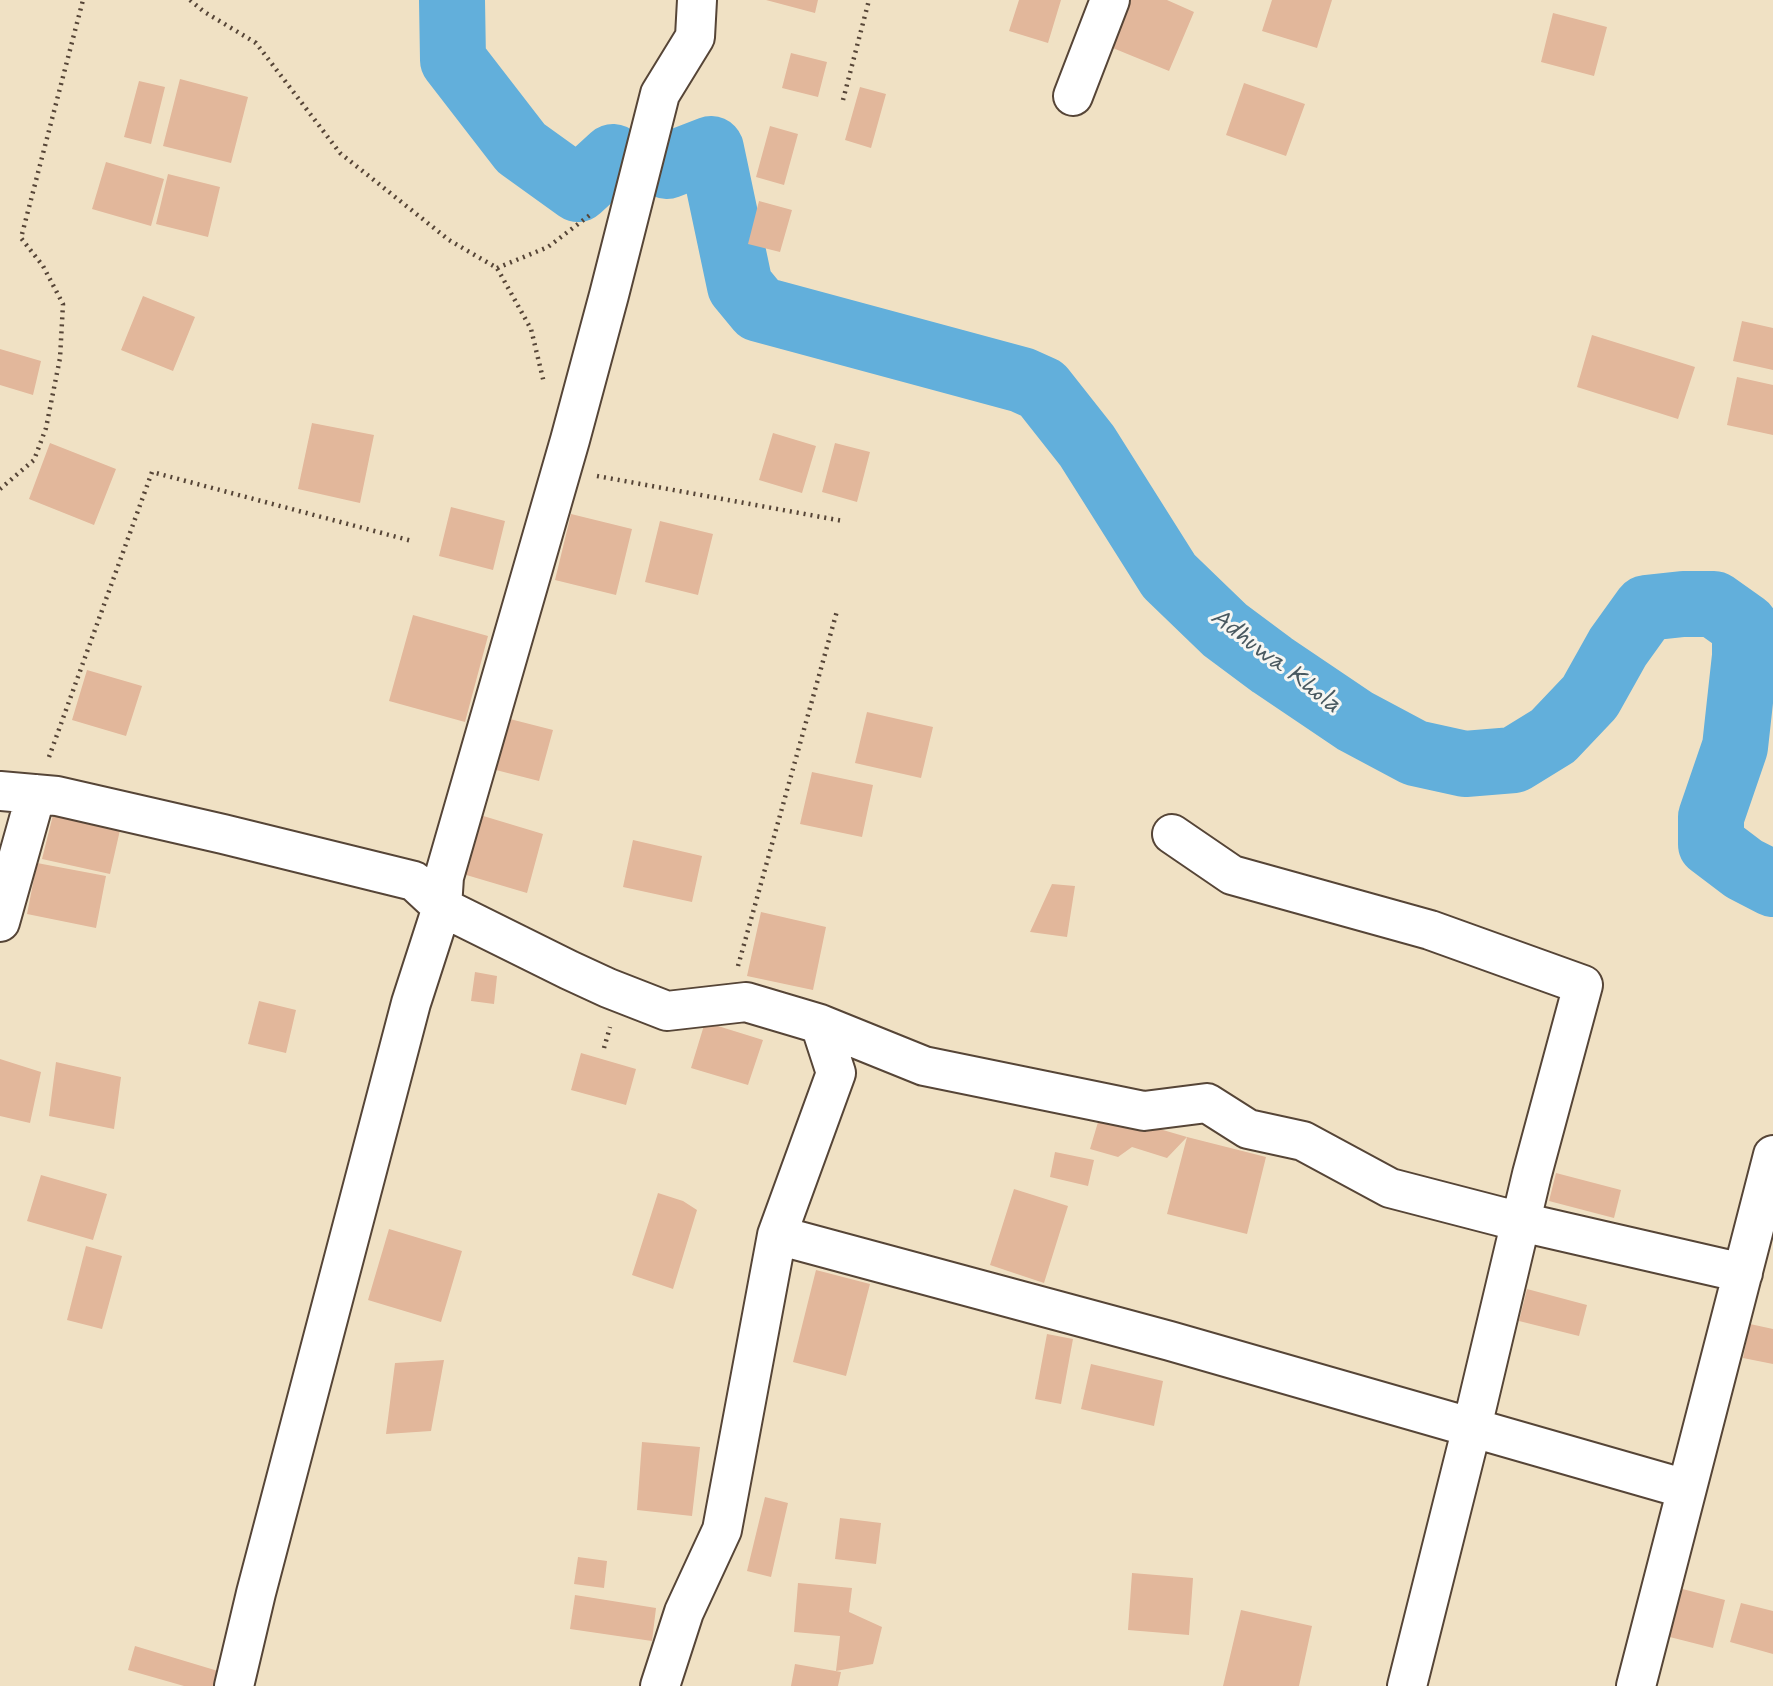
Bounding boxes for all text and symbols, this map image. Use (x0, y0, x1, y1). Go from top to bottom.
water label: Adhuwa Khola (1203, 603, 1347, 721)

